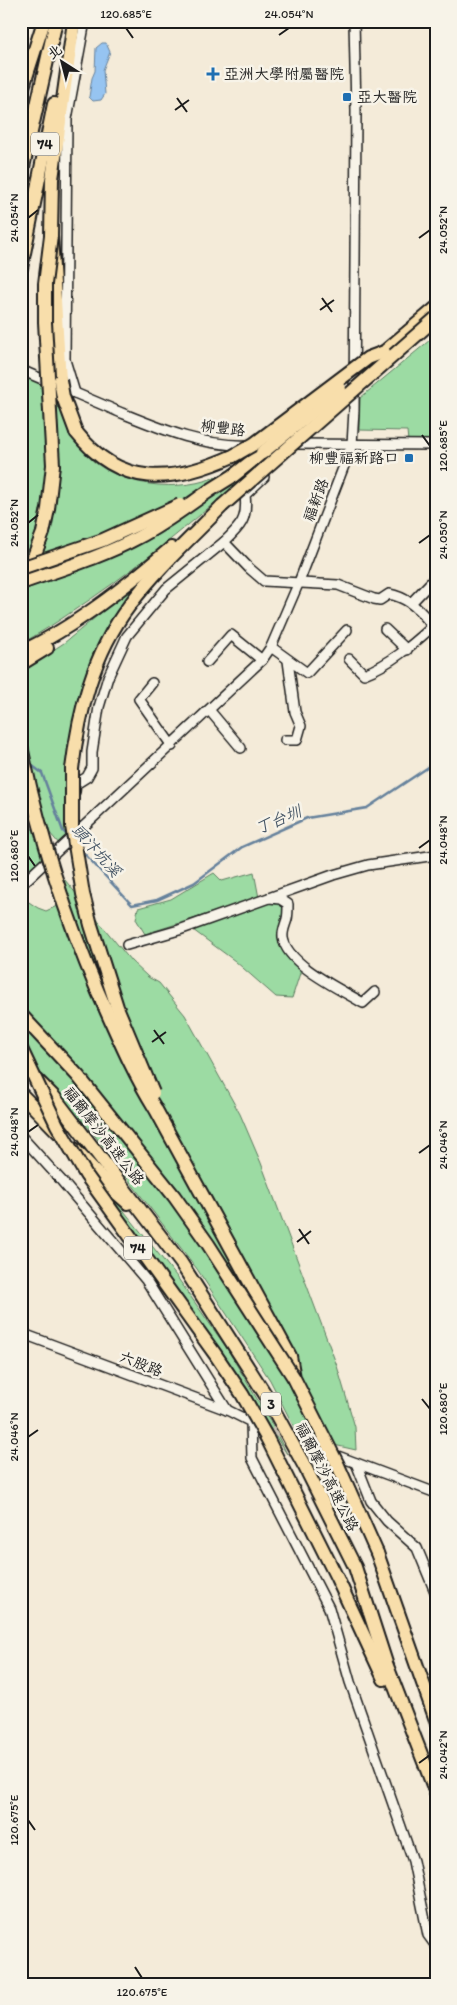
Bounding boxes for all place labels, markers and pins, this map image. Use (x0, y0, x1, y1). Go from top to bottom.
place label: 亞洲大學附屬醫院 (224, 65, 344, 83)
marker: 亞洲大學附屬醫院 (206, 67, 220, 81)
place label: 亞大醫院 (357, 88, 417, 106)
marker: 亞大醫院 (341, 91, 353, 103)
place label: 柳豐福新路口 (309, 449, 399, 467)
marker: 柳豐福新路口 (403, 452, 415, 464)

